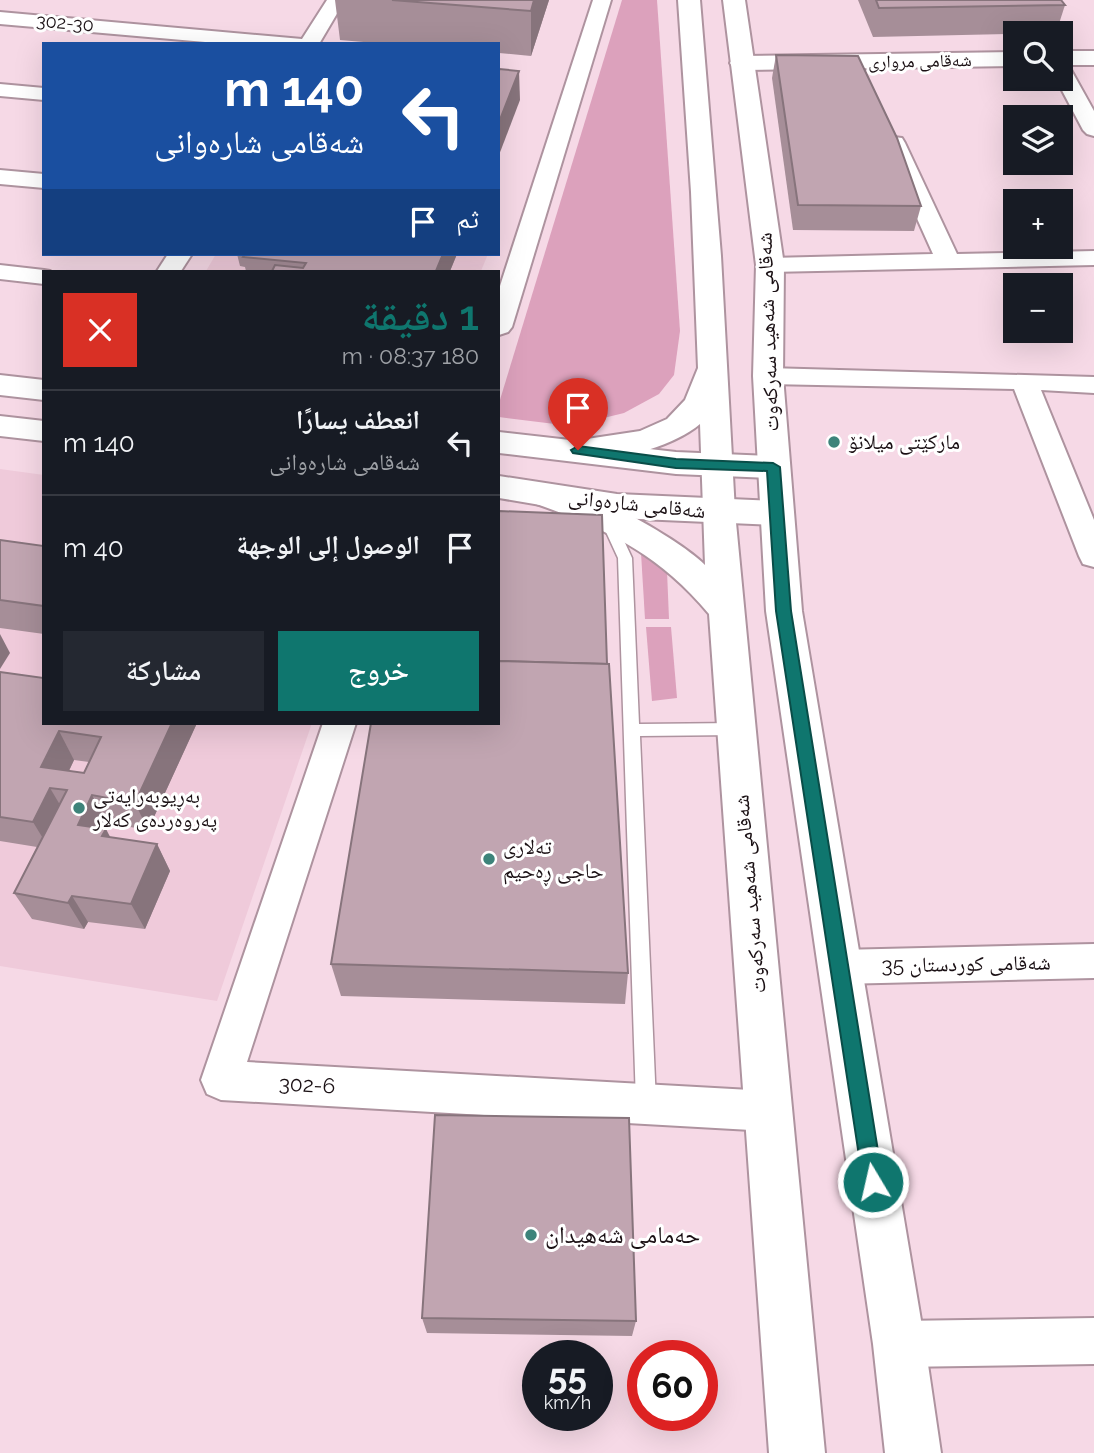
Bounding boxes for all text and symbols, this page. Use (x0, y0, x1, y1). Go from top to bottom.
street label: 302-30 (35, 10, 95, 35)
map controls (1003, 21, 1073, 343)
button: search (1003, 21, 1073, 91)
street label: شەقامی مرواری (868, 49, 972, 73)
text: 140 m (224, 60, 364, 117)
icon: left (388, 70, 479, 161)
button: layers (1003, 105, 1073, 175)
text: شەقامی شارەوانی (154, 123, 364, 160)
button: + (1003, 189, 1073, 259)
icon: arrive (404, 203, 442, 241)
text: ثم (456, 204, 479, 234)
street label: شەقامی شەهید سەرکەوت (752, 232, 784, 432)
button: − (1003, 273, 1073, 343)
text: 1 دقيقة (362, 291, 479, 340)
button: close (63, 293, 137, 367)
text: 180 m · 08:37 (342, 342, 479, 369)
pin (548, 378, 608, 450)
icon: arrive (559, 389, 597, 427)
text: انعطف يسارًا (296, 405, 420, 435)
icon: left (441, 424, 479, 462)
text: 140 m (63, 428, 135, 458)
place label: مارکێتی میلانۆ (848, 429, 960, 455)
marker: مارکێتی میلانۆ (826, 434, 842, 450)
text: شەقامی شارەوانی (269, 448, 420, 475)
street label: شەقامی شارەوانی (567, 484, 707, 524)
icon: arrive (441, 529, 479, 567)
text: الوصول إلى الوجهة (237, 530, 420, 560)
text: 40 m (63, 533, 124, 563)
button: مشاركة (63, 631, 264, 711)
button: خروج (278, 631, 479, 711)
place label: بەڕیوبەرایەتی پەروەردەی کەلار (92, 783, 217, 832)
street label: شەقامی شەهید سەرکەوت (728, 794, 772, 994)
marker: بەڕیوبەرایەتی پەروەردەی کەلار (71, 800, 87, 816)
place label: تەلاری حاجی ڕەحیم (503, 834, 604, 887)
marker: تەلاری حاجی ڕەحیم (481, 851, 497, 867)
street label: شەقامی کوردستان 35 (881, 950, 1051, 978)
street label: 302-6 (278, 1071, 336, 1098)
position arrow (836, 1145, 910, 1219)
place label: حەمامی شەهیدان (545, 1220, 700, 1249)
marker: حەمامی شەهیدان (523, 1227, 539, 1243)
speed limit sign: 60 (627, 1340, 718, 1431)
text: 55 (548, 1356, 587, 1397)
text: km/h (544, 1392, 591, 1413)

